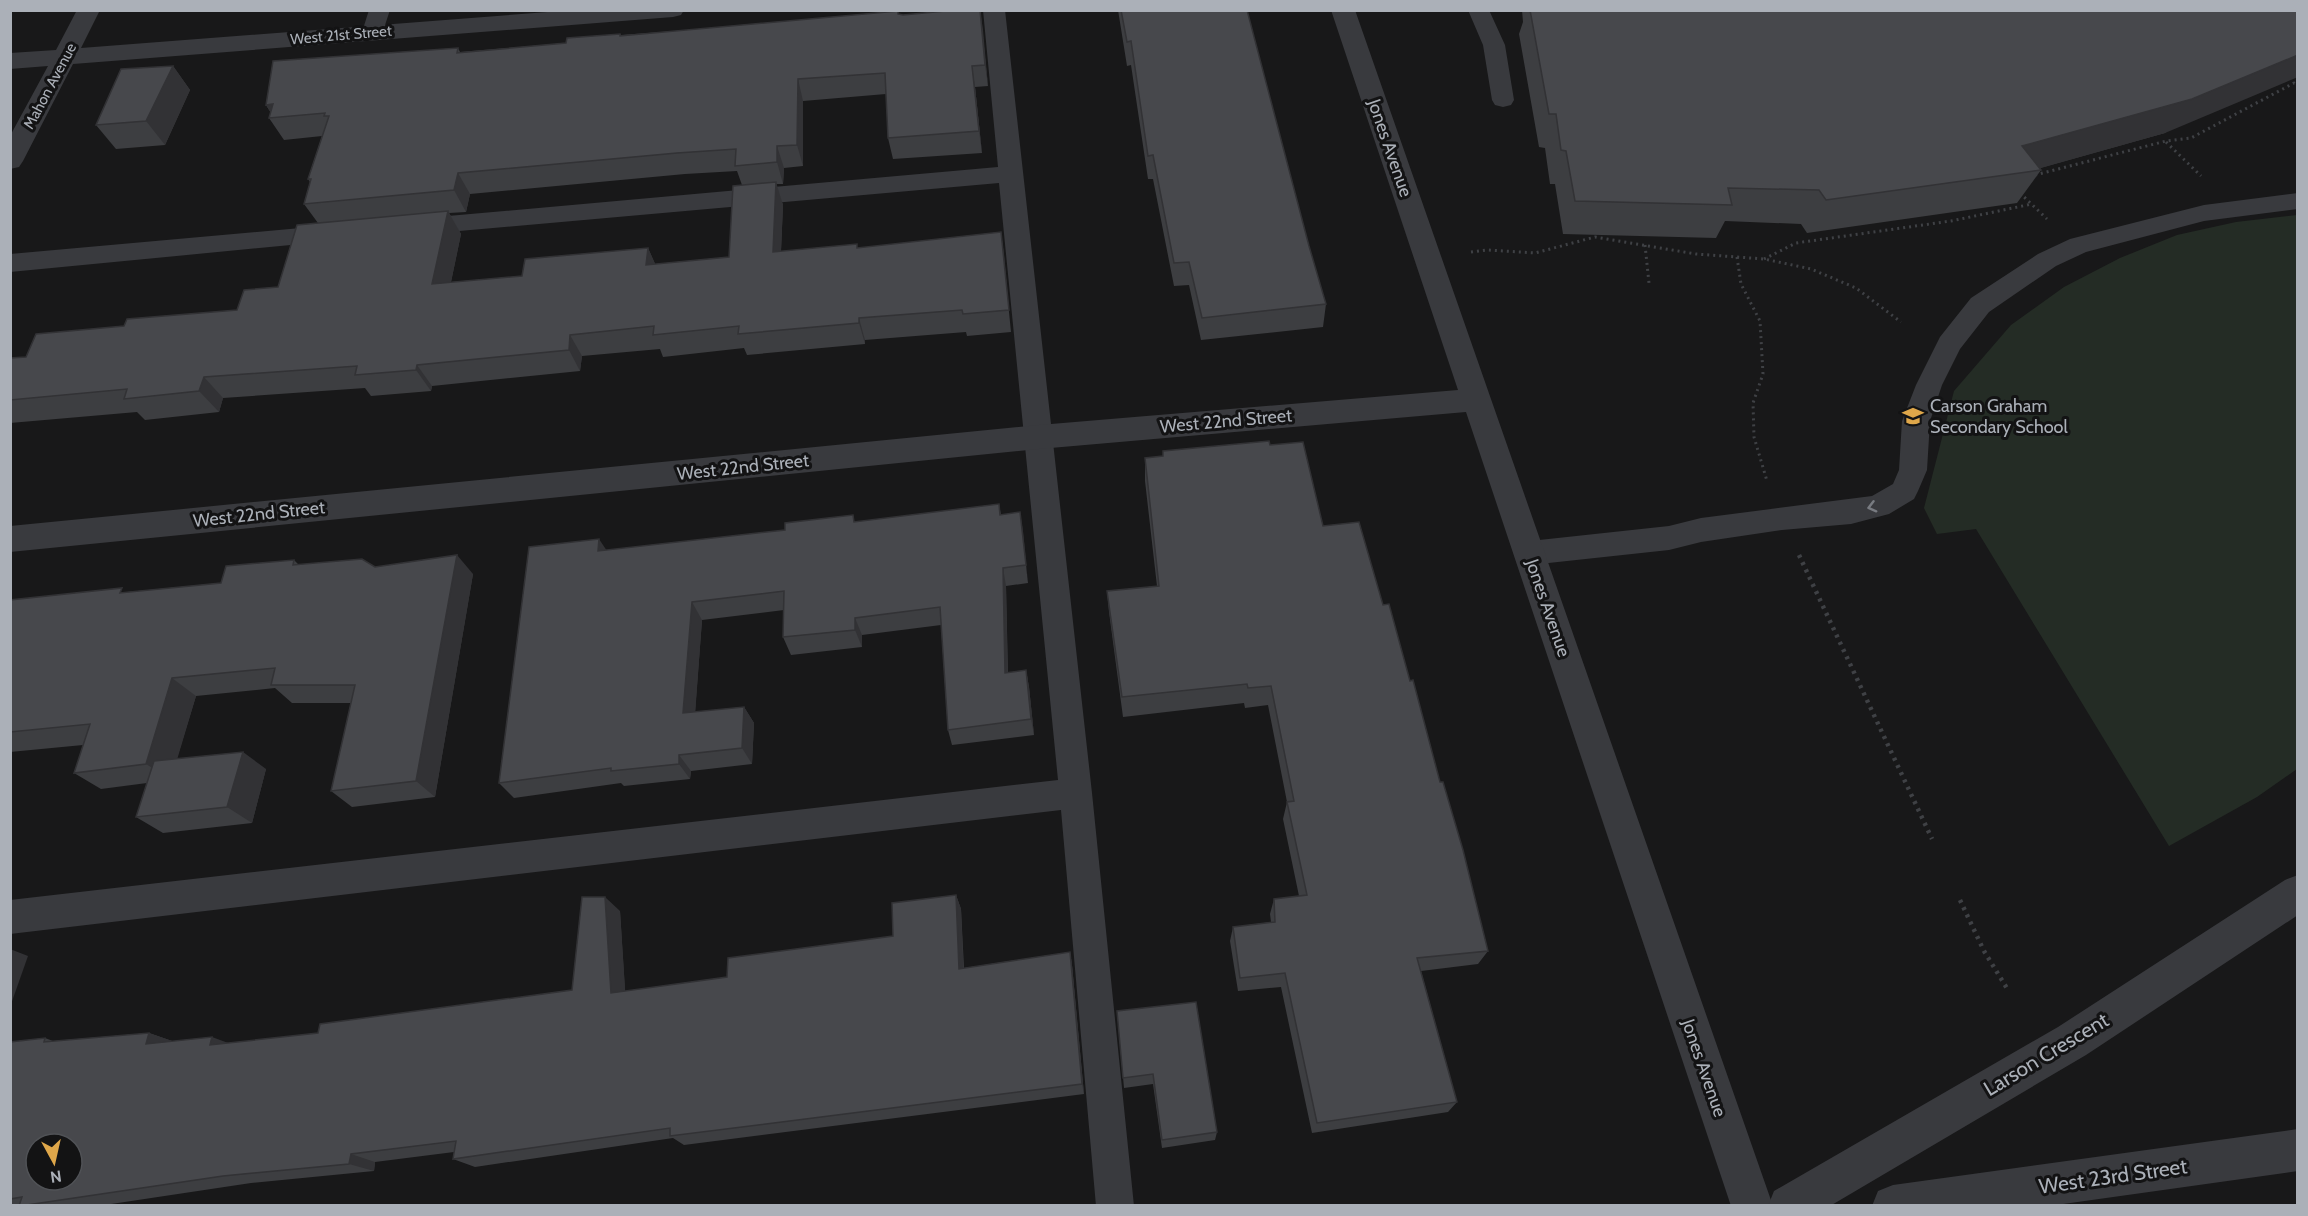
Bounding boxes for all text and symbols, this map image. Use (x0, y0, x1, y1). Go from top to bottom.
street label: West 21st Street (289, 22, 393, 48)
street label: Mahon Avenue (20, 40, 80, 132)
street label: Jones Avenue (1363, 95, 1417, 200)
place label: Carson Graham Secondary School (1930, 395, 2068, 438)
street label: West 22nd Street (1159, 404, 1293, 438)
school or university icon: Carson Graham Secondary School (1901, 404, 1925, 428)
street label: West 22nd Street (676, 449, 810, 485)
street label: West 22nd Street (192, 496, 326, 532)
one-way arrow (1867, 499, 1877, 512)
street label: Jones Avenue (1521, 555, 1575, 660)
street label: Larson Crescent (1979, 1007, 2113, 1101)
street label: Jones Avenue (1677, 1015, 1731, 1120)
north arrow (24, 1132, 84, 1192)
street label: West 23rd Street (2037, 1153, 2189, 1199)
text: N (49, 1166, 63, 1187)

